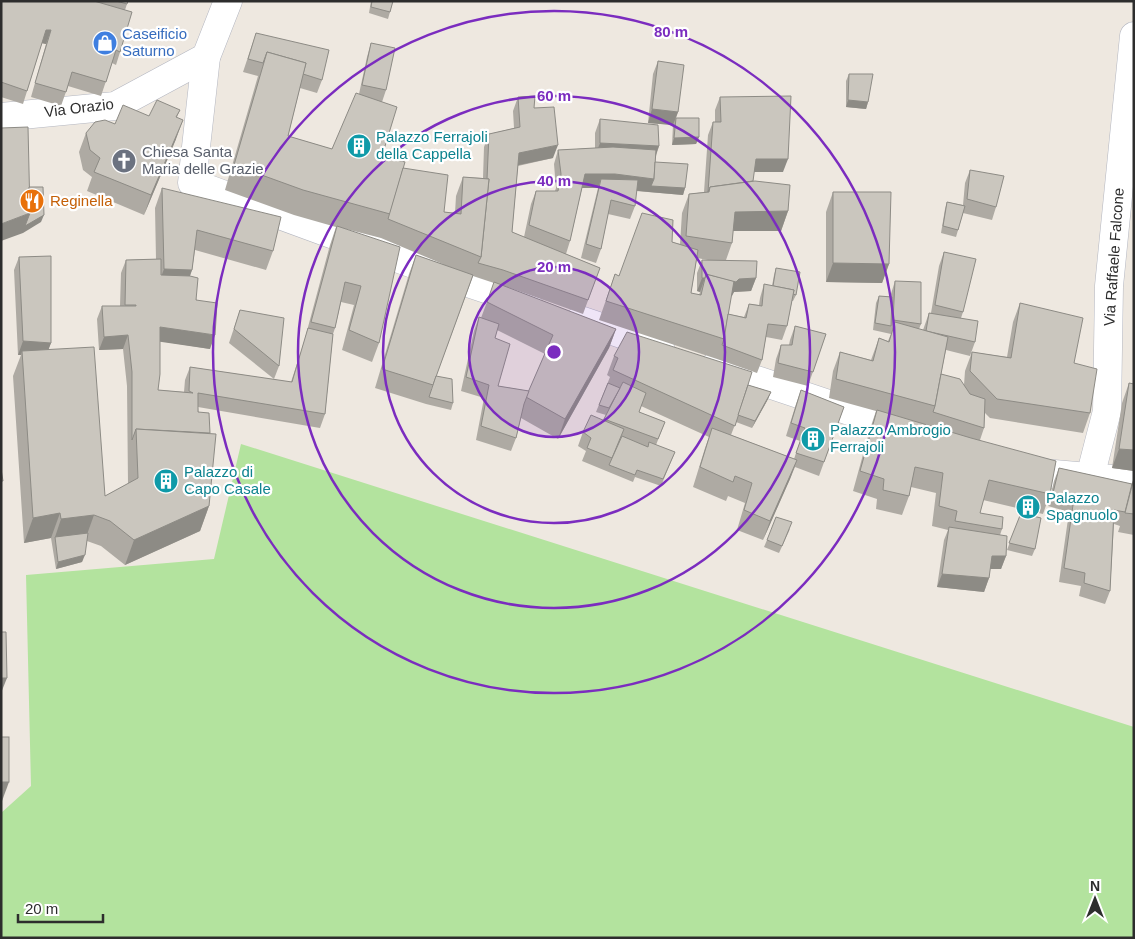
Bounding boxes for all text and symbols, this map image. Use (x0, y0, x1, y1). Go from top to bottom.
text: 80 m (654, 23, 688, 40)
place label: Caseificio Saturno (122, 25, 187, 59)
shop icon: Caseificio Saturno (92, 30, 118, 56)
text: 60 m (537, 87, 571, 104)
street label: Via Orazio (43, 95, 115, 120)
place label: Palazzo Ferrajoli della Cappella (376, 128, 488, 162)
building icon: Palazzo Ferrajoli della Cappella (346, 133, 372, 159)
place label: Chiesa Santa Maria delle Grazie (142, 143, 264, 177)
church icon: Chiesa Santa Maria delle Grazie (111, 148, 137, 174)
text: 40 m (537, 172, 571, 189)
street label: Via Raffaele Falcone (1100, 187, 1127, 327)
restaurant icon: Reginella (19, 188, 45, 214)
place label: Reginella (50, 192, 113, 209)
text: 20 m (537, 258, 571, 275)
centre of rings (545, 343, 563, 361)
place label: Palazzo Ambrogio Ferrajoli (830, 421, 951, 455)
building icon: Palazzo Ambrogio Ferrajoli (800, 426, 826, 452)
place label: Palazzo di Capo Casale (184, 463, 271, 497)
building icon: Palazzo di Capo Casale (153, 468, 179, 494)
place label: Palazzo Spagnuolo (1046, 489, 1118, 523)
building icon: Palazzo Spagnuolo (1015, 494, 1041, 520)
north arrow (1070, 874, 1120, 924)
text: N (1090, 878, 1100, 894)
scale bar (18, 892, 102, 924)
text: 20 m (25, 900, 58, 917)

